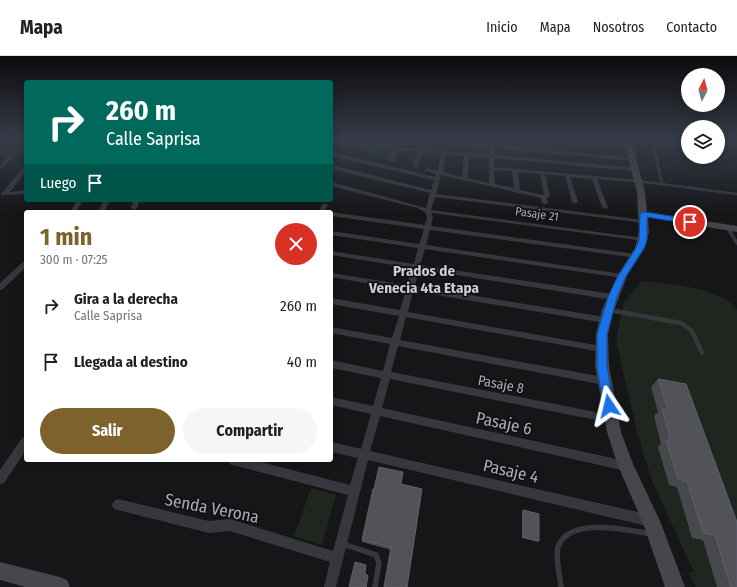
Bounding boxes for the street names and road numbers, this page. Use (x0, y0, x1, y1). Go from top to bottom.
street label: Pasaje 21 (514, 204, 560, 224)
street label: Pasaje 8 (476, 372, 525, 397)
street label: Pasaje 6 (474, 407, 534, 440)
street label: Pasaje 4 (481, 455, 541, 488)
street label: Senda Verona (163, 489, 261, 528)

